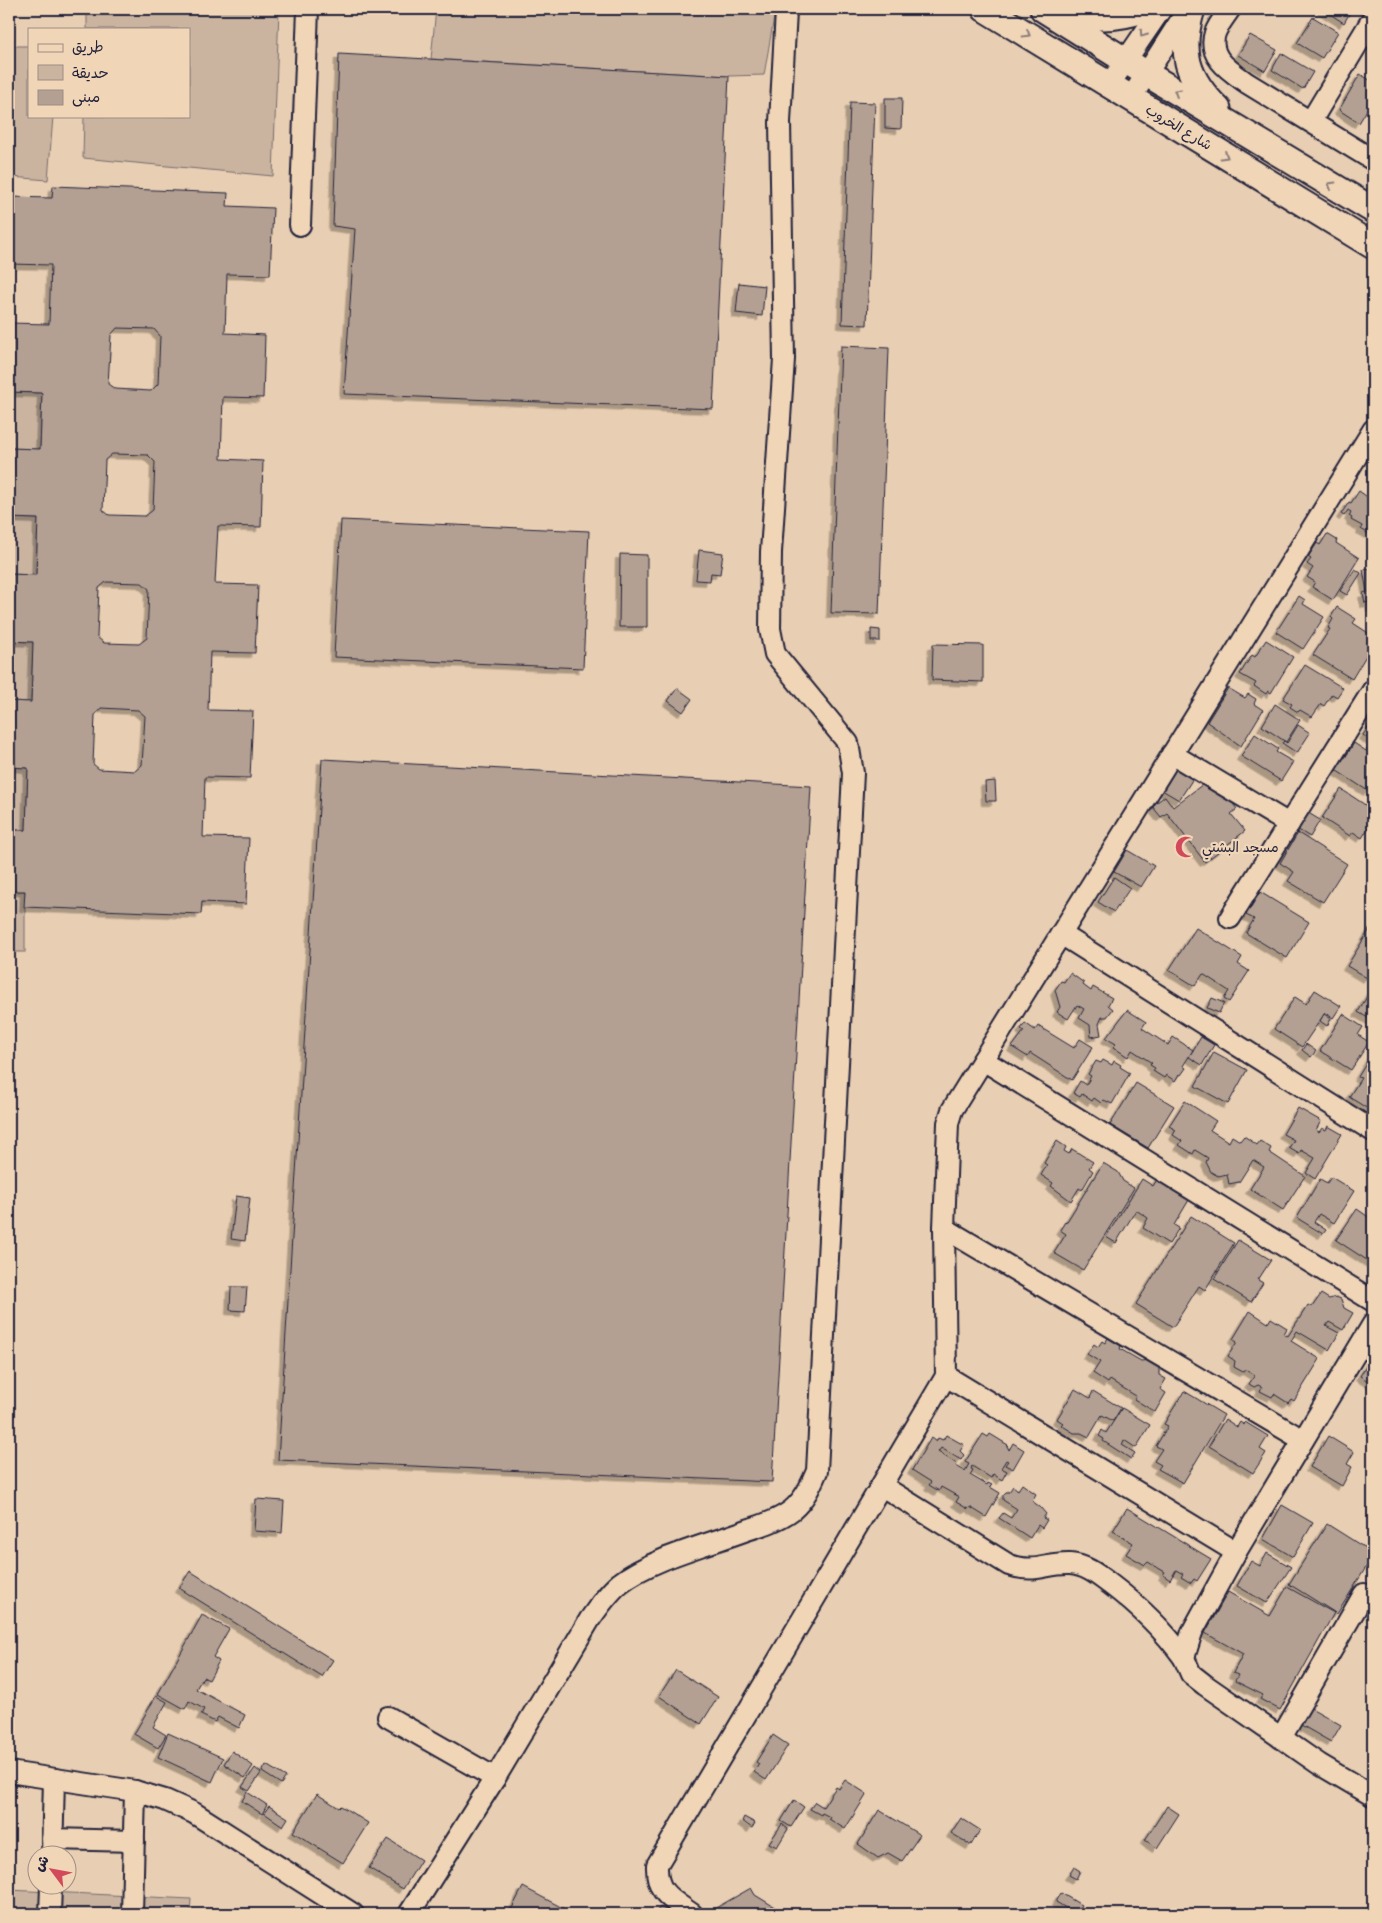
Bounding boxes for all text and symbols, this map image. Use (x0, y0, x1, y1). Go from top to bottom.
legend (28, 28, 190, 118)
one-way arrow (1021, 28, 1030, 38)
one-way arrow (1140, 28, 1149, 38)
text: طريق (72, 34, 104, 60)
text: حديقة (72, 60, 109, 86)
text: مبنى (72, 84, 100, 110)
one-way arrow (1174, 89, 1183, 99)
street label: شارع الخروب (1140, 98, 1217, 157)
one-way arrow (1220, 149, 1229, 159)
one-way arrow (1328, 182, 1337, 192)
mosque icon: مسجد البشتي (1173, 834, 1199, 860)
place label: مسجد البشتي (1202, 835, 1279, 860)
north arrow (28, 1846, 78, 1896)
text: ش (27, 1850, 56, 1877)

